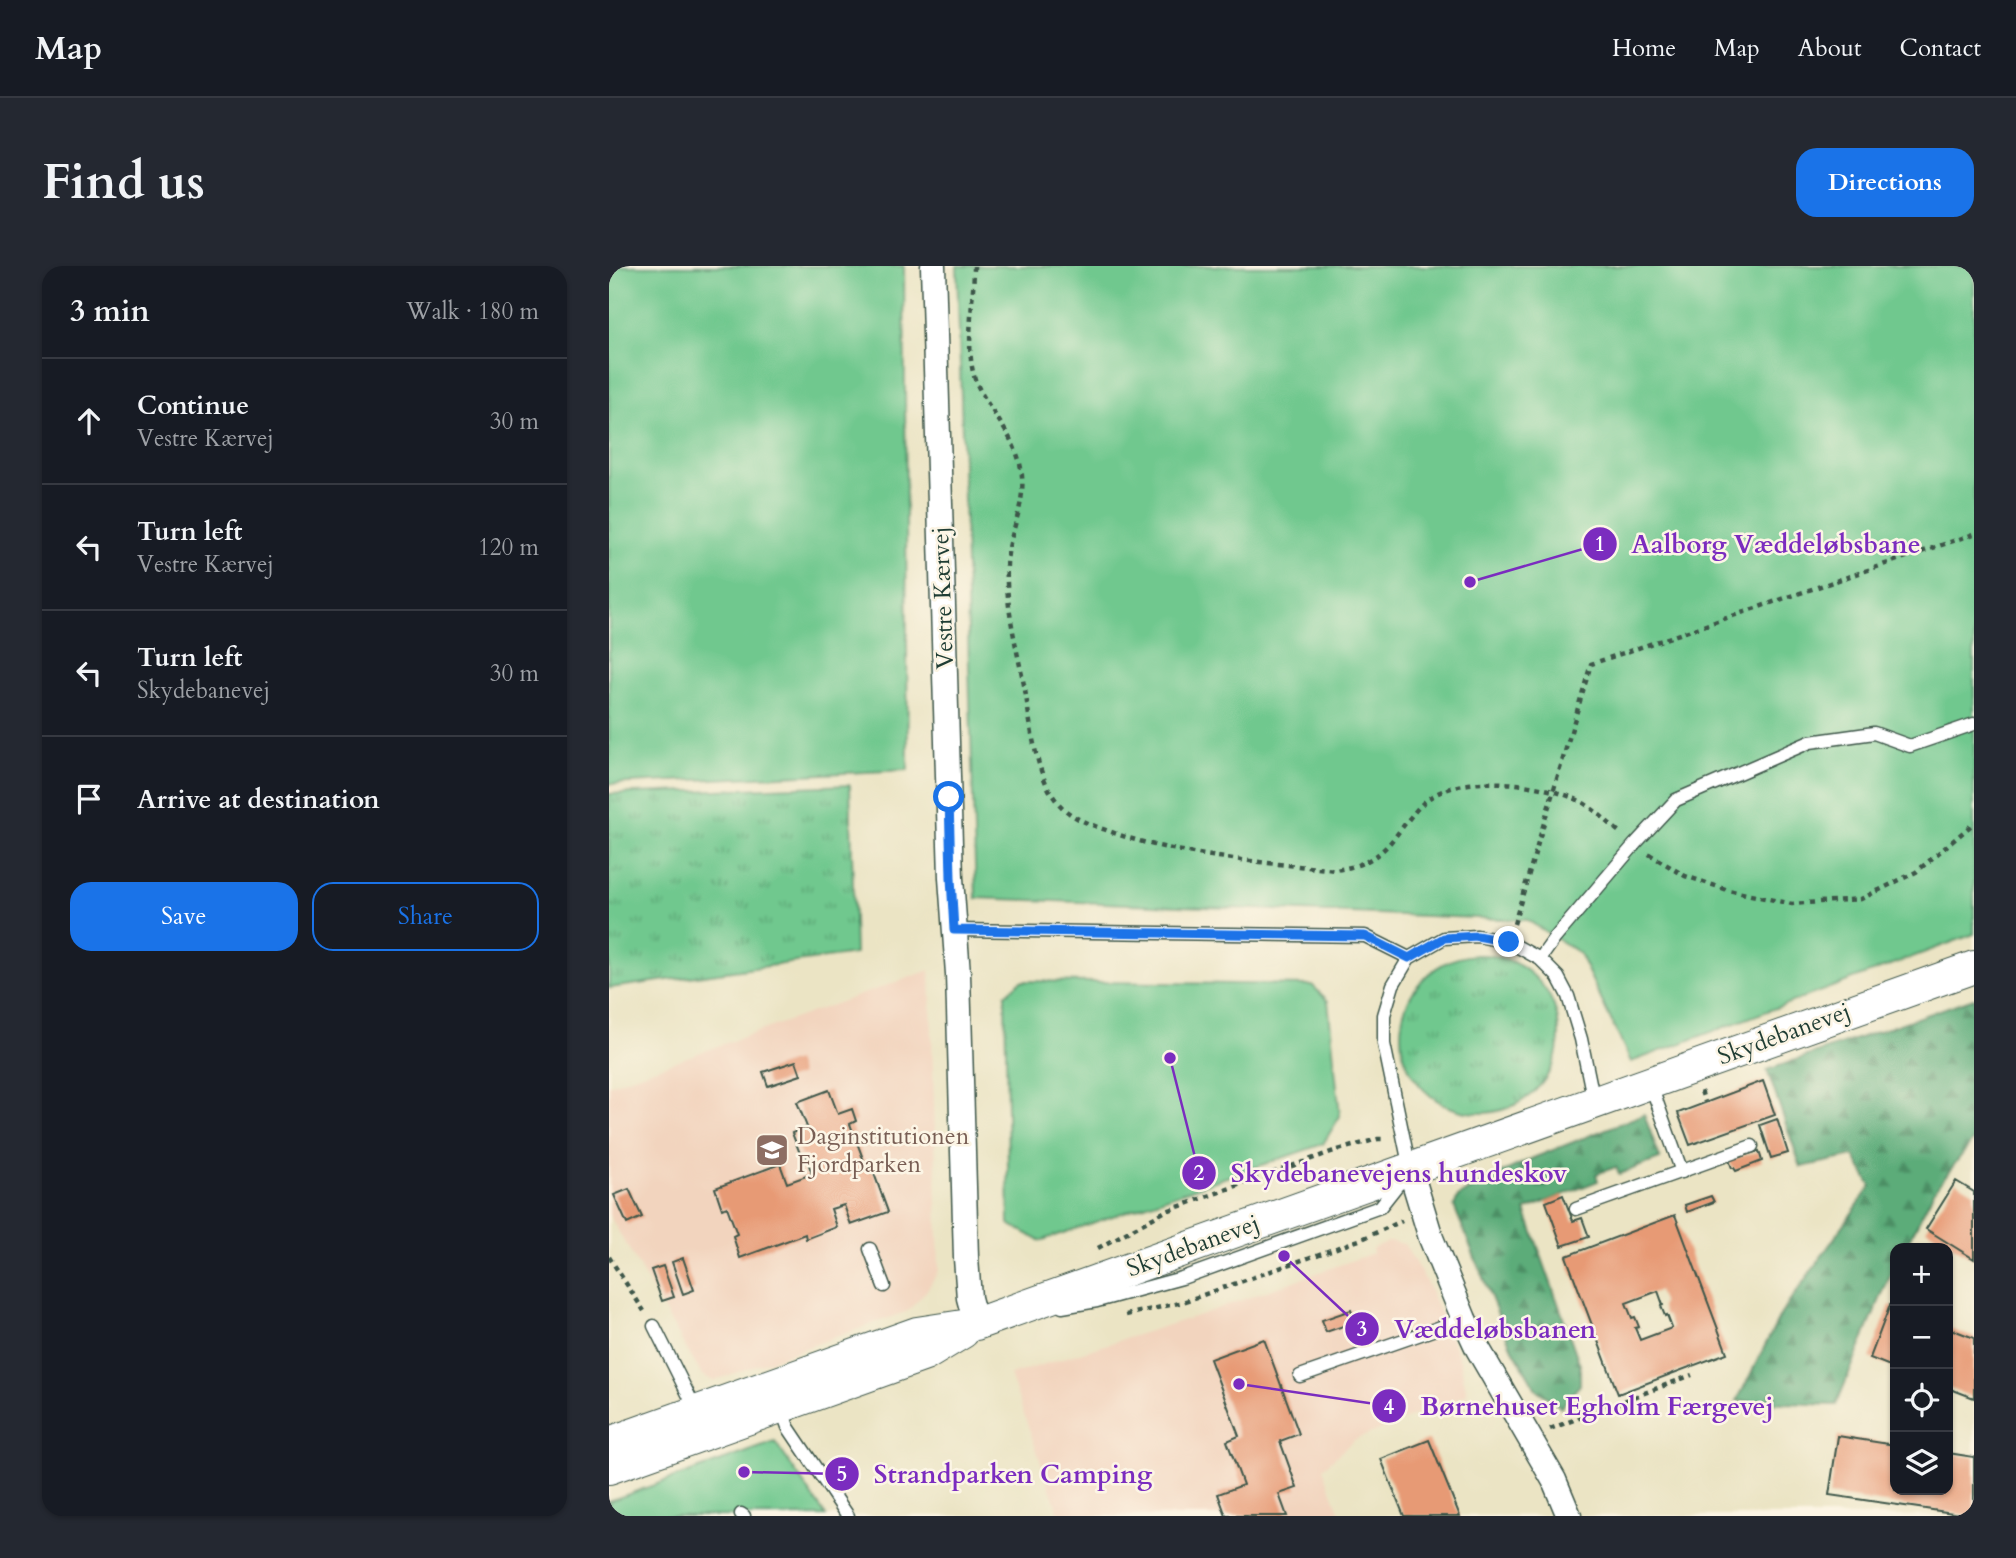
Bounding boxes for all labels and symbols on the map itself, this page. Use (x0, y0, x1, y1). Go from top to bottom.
callout: Aalborg Væddeløbsbane (1582, 520, 1935, 567)
street label: Vestre Kærvej (924, 526, 962, 670)
text: Aalborg Væddeløbsbane (1631, 527, 1921, 562)
text: 1 (1595, 530, 1605, 559)
route start (933, 781, 964, 812)
route end (1493, 926, 1524, 957)
street label: Skydebanevej (1713, 995, 1855, 1073)
place label: Daginstitutionen Fjordparken (797, 1120, 970, 1181)
school or university icon: Daginstitutionen Fjordparken (753, 1131, 791, 1169)
callout: Skydebanevejens hundeskov (1181, 1149, 1581, 1196)
text: Skydebanevejens hundeskov (1231, 1156, 1568, 1191)
text: 2 (1194, 1159, 1205, 1188)
street label: Skydebanevej (1122, 1207, 1264, 1285)
callout: Væddeløbsbanen (1345, 1306, 1610, 1353)
text: Væddeløbsbanen (1394, 1312, 1596, 1347)
text: 3 (1357, 1315, 1367, 1344)
callout: Børnehuset Egholm Færgevej (1371, 1383, 1788, 1430)
text: Børnehuset Egholm Færgevej (1420, 1389, 1774, 1424)
text: 4 (1384, 1393, 1395, 1422)
callout: Strandparken Camping (825, 1450, 1166, 1497)
text: Strandparken Camping (874, 1457, 1153, 1492)
text: 5 (837, 1460, 847, 1489)

